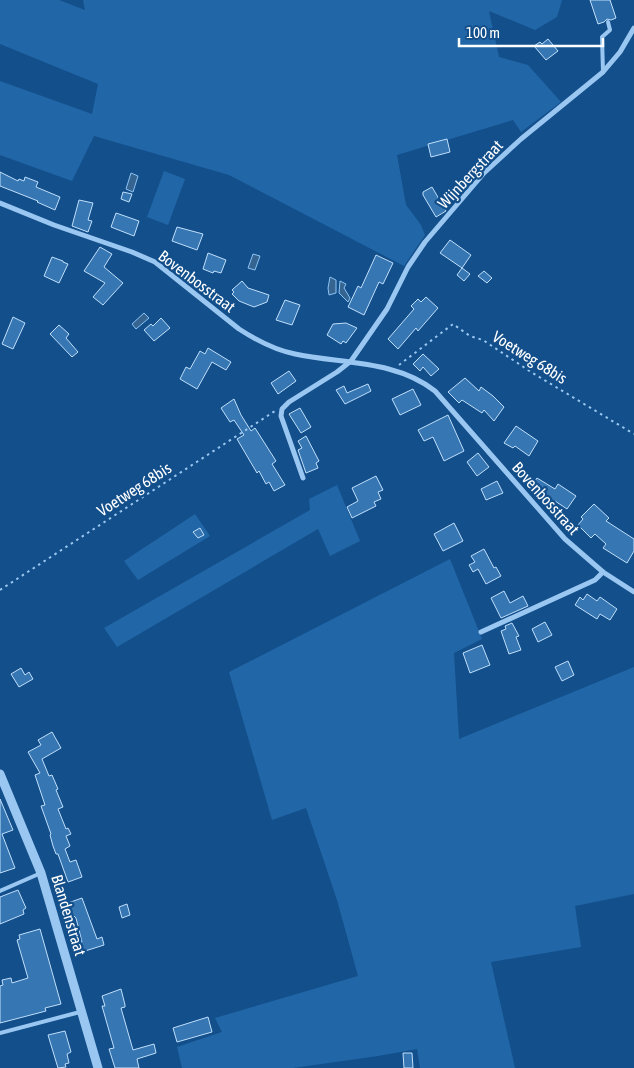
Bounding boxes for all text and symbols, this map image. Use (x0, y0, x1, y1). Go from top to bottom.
scale bar (459, 15, 603, 47)
text: 100 m (466, 24, 500, 41)
street label: Wijnbergstraat (434, 136, 507, 213)
street label: Bovenbosstraat (155, 246, 239, 316)
street label: Voetweg 68bis (489, 327, 571, 388)
street label: Voetweg 68bis (94, 458, 175, 520)
street label: Bovenbosstraat (509, 458, 583, 538)
street label: Blandenstraat (48, 872, 90, 958)

